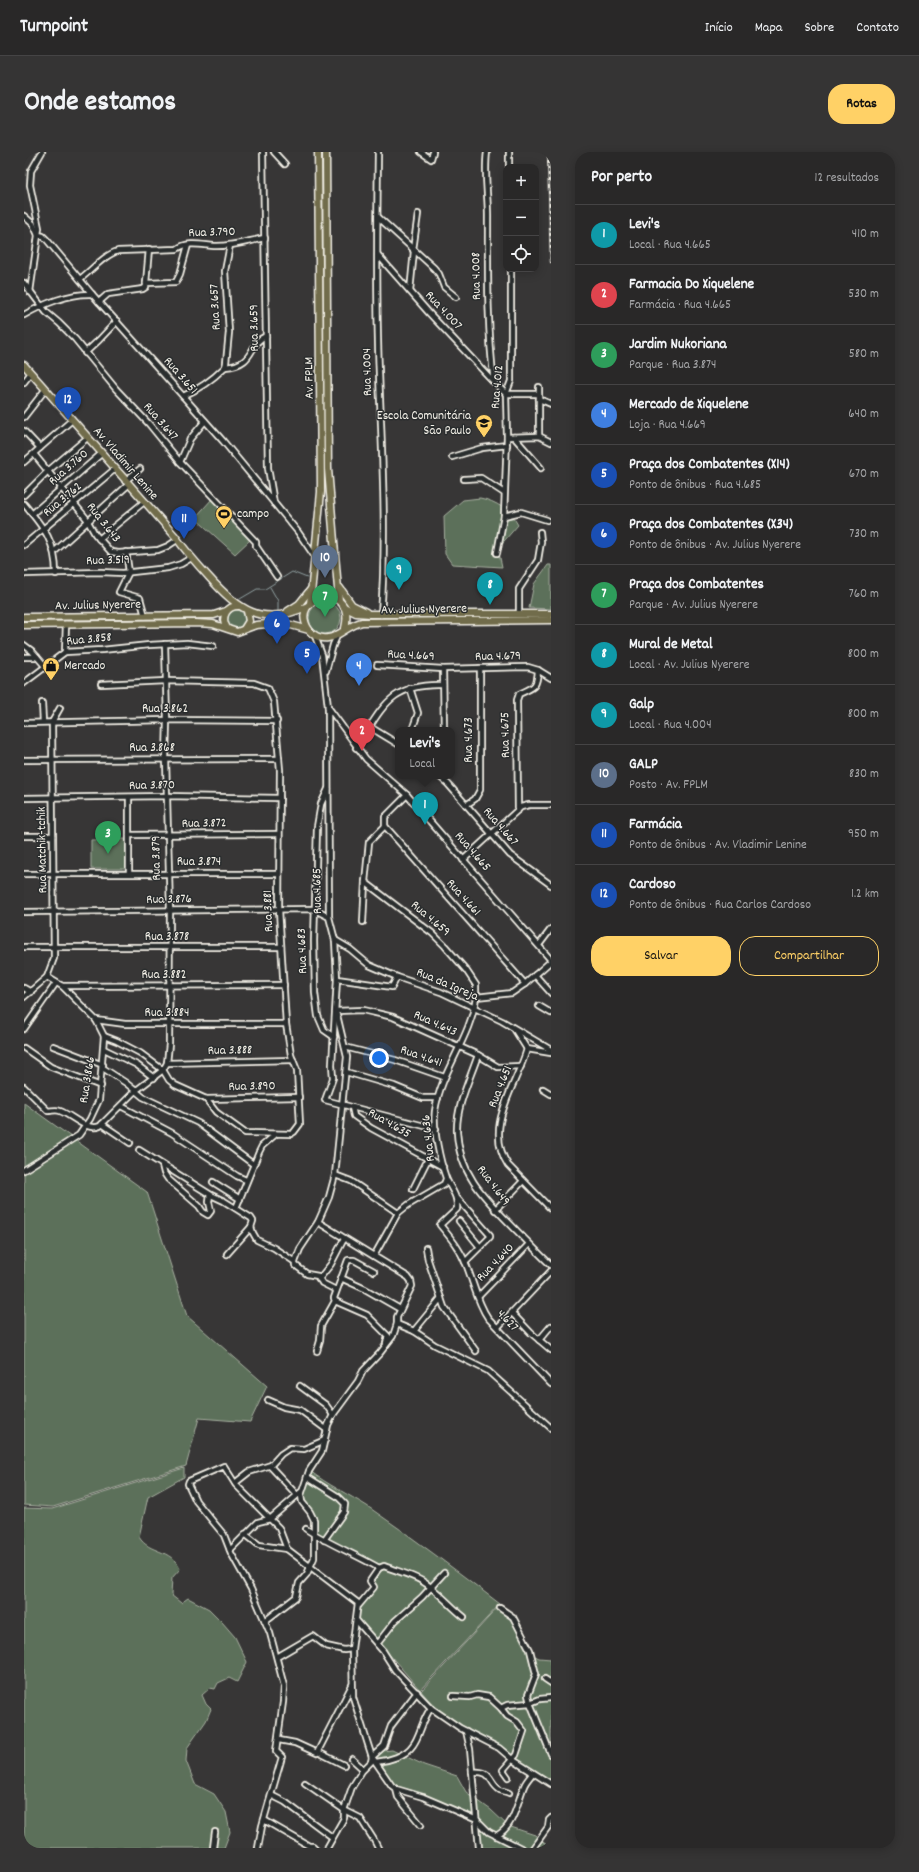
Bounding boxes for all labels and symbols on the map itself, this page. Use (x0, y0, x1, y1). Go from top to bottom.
street label: Rua 3.790 (188, 223, 236, 243)
street label: Rua 4.008 (467, 252, 487, 300)
street label: Rua 3.657 (205, 283, 227, 331)
street label: Rua 4.007 (420, 287, 466, 335)
street label: Rua 3.659 (245, 304, 265, 352)
street label: Rua 4.004 (358, 348, 378, 396)
street label: Rua 3.651 (158, 353, 202, 399)
street label: Av. FPLM (300, 357, 320, 399)
street label: Rua 4.012 (487, 364, 509, 410)
pin: 12 (55, 387, 81, 420)
street label: Rua 3.647 (138, 399, 182, 445)
place label: Escola Comunitária São Paulo (377, 407, 472, 441)
school or university icon: Escola Comunitária São Paulo (474, 413, 494, 438)
street label: Av. Vladimir Lenine (88, 423, 162, 505)
street label: Rua 3.760 (45, 445, 93, 491)
street label: Rua 3.762 (39, 478, 87, 522)
street label: Rua 3.643 (81, 499, 125, 547)
sports icon: campo (214, 504, 234, 529)
place label: campo (237, 505, 269, 524)
pin: 11 (171, 506, 197, 539)
pin: 10 (312, 545, 338, 578)
street label: Rua 3.519 (86, 551, 130, 571)
pin: 9 (386, 557, 412, 590)
pin: 8 (477, 572, 503, 605)
pin: 7 (312, 584, 338, 617)
street label: Av. Julius Nyerere (55, 596, 141, 616)
street label: Av. Julius Nyerere (381, 600, 467, 620)
pin: 6 (264, 611, 290, 644)
street label: Rua 3.858 (65, 628, 113, 652)
pin: 5 (294, 641, 320, 674)
street label: Rua 4.669 (387, 645, 435, 667)
street label: Rua 4.679 (475, 647, 521, 667)
pin: 4 (346, 653, 372, 686)
shop icon: Mercado (41, 656, 61, 681)
place label: Mercado (64, 657, 106, 676)
street label: Rua 3.862 (142, 700, 188, 719)
street label: Rua 4.675 (496, 712, 516, 758)
street label: Rua 4.673 (460, 717, 479, 763)
pin: 2 (349, 718, 375, 751)
street label: Rua 3.868 (129, 739, 175, 758)
street label: Rua 3.870 (129, 776, 175, 796)
pin: 1 (412, 792, 438, 825)
street label: Rua 4.667 (478, 803, 522, 851)
street label: Rua Matchik-tchik (33, 807, 53, 893)
street label: Rua 3.872 (181, 814, 227, 834)
pin: 3 (95, 821, 121, 854)
street label: Rua 4.665 (449, 828, 495, 876)
street label: Rua 3.879 (147, 835, 167, 881)
street label: Rua 3.874 (177, 853, 221, 872)
street label: Rua 4.685 (308, 868, 328, 914)
street label: Rua 4.661 (441, 875, 485, 921)
street label: Rua 3.876 (146, 890, 192, 910)
street label: Rua 3.881 (259, 890, 279, 932)
street label: Rua 4.659 (406, 897, 454, 941)
street label: Rua 3.878 (145, 928, 189, 947)
street label: Rua 4.683 (293, 928, 313, 974)
street label: Rua da Igreja (413, 963, 482, 1007)
street label: Rua 3.882 (141, 966, 187, 985)
street label: Rua 3.884 (145, 1004, 189, 1023)
street label: Rua 4.643 (410, 1006, 460, 1042)
street label: Rua 3.888 (208, 1041, 252, 1061)
street label: Rua 4.641 (397, 1041, 445, 1073)
your location (369, 1048, 389, 1068)
street label: Rua 3.866 (75, 1055, 101, 1105)
street label: Rua 4.651 (484, 1063, 518, 1111)
street label: Rua 3.890 (228, 1077, 276, 1097)
street label: Rua 4.635 (364, 1104, 414, 1144)
street label: Rua 4.636 (417, 1114, 441, 1162)
street label: Rua 4.649 (471, 1162, 515, 1210)
street label: Rua 4.640 (473, 1239, 519, 1287)
street label: 4.627 (492, 1306, 522, 1336)

